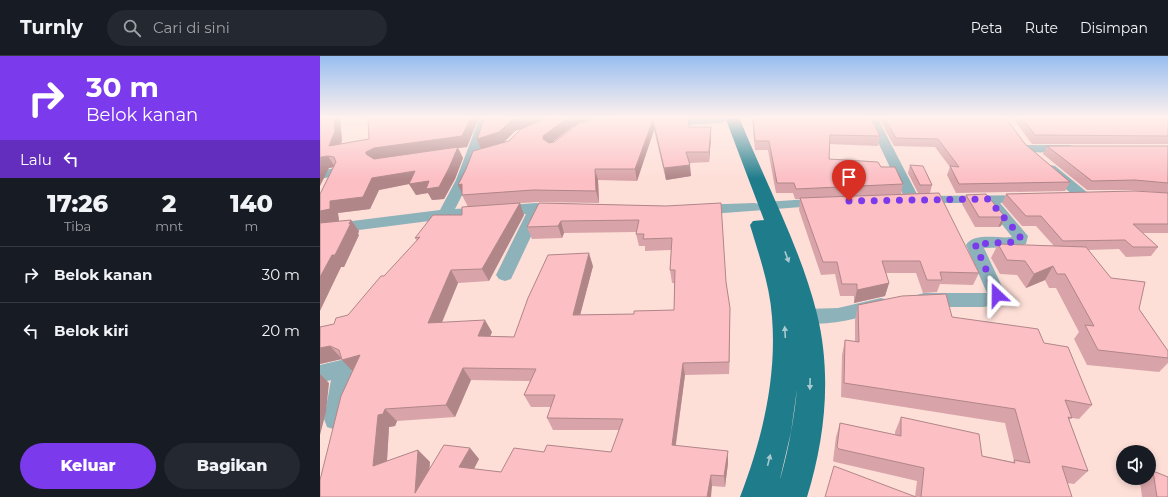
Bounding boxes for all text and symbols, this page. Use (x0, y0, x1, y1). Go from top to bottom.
search box (107, 10, 387, 46)
text: Turnly (20, 16, 83, 39)
icon: search (121, 17, 143, 39)
text: Cari di sini (153, 18, 230, 37)
text: Peta (971, 19, 1003, 37)
text: Rute (1025, 19, 1058, 37)
text: Disimpan (1080, 19, 1148, 37)
text: 30 m (86, 70, 159, 104)
icon: right (20, 72, 72, 124)
text: Belok kanan (86, 104, 198, 126)
icon: left (60, 148, 82, 170)
text: Lalu (20, 150, 52, 169)
pin (832, 160, 866, 201)
icon: arrive (838, 166, 860, 188)
text: 17:26 (47, 189, 108, 218)
text: 2 (162, 189, 176, 218)
text: 140 (230, 189, 273, 218)
text: Tiba (64, 218, 91, 234)
text: mnt (155, 218, 183, 234)
text: m (245, 218, 258, 234)
one-way arrow (785, 252, 791, 264)
icon: right (20, 264, 42, 286)
text: Belok kanan (54, 265, 152, 284)
text: 30 m (262, 265, 300, 284)
position arrow (976, 274, 1018, 316)
icon: left (20, 320, 42, 342)
text: Belok kiri (54, 321, 129, 340)
text: 20 m (262, 321, 300, 340)
one-way arrow (781, 326, 788, 338)
one-way arrow (807, 378, 813, 391)
button: Keluar (20, 443, 156, 489)
button: Bagikan (164, 443, 300, 489)
map controls (1116, 445, 1156, 485)
button: sound (1116, 445, 1156, 485)
one-way arrow (766, 454, 772, 466)

